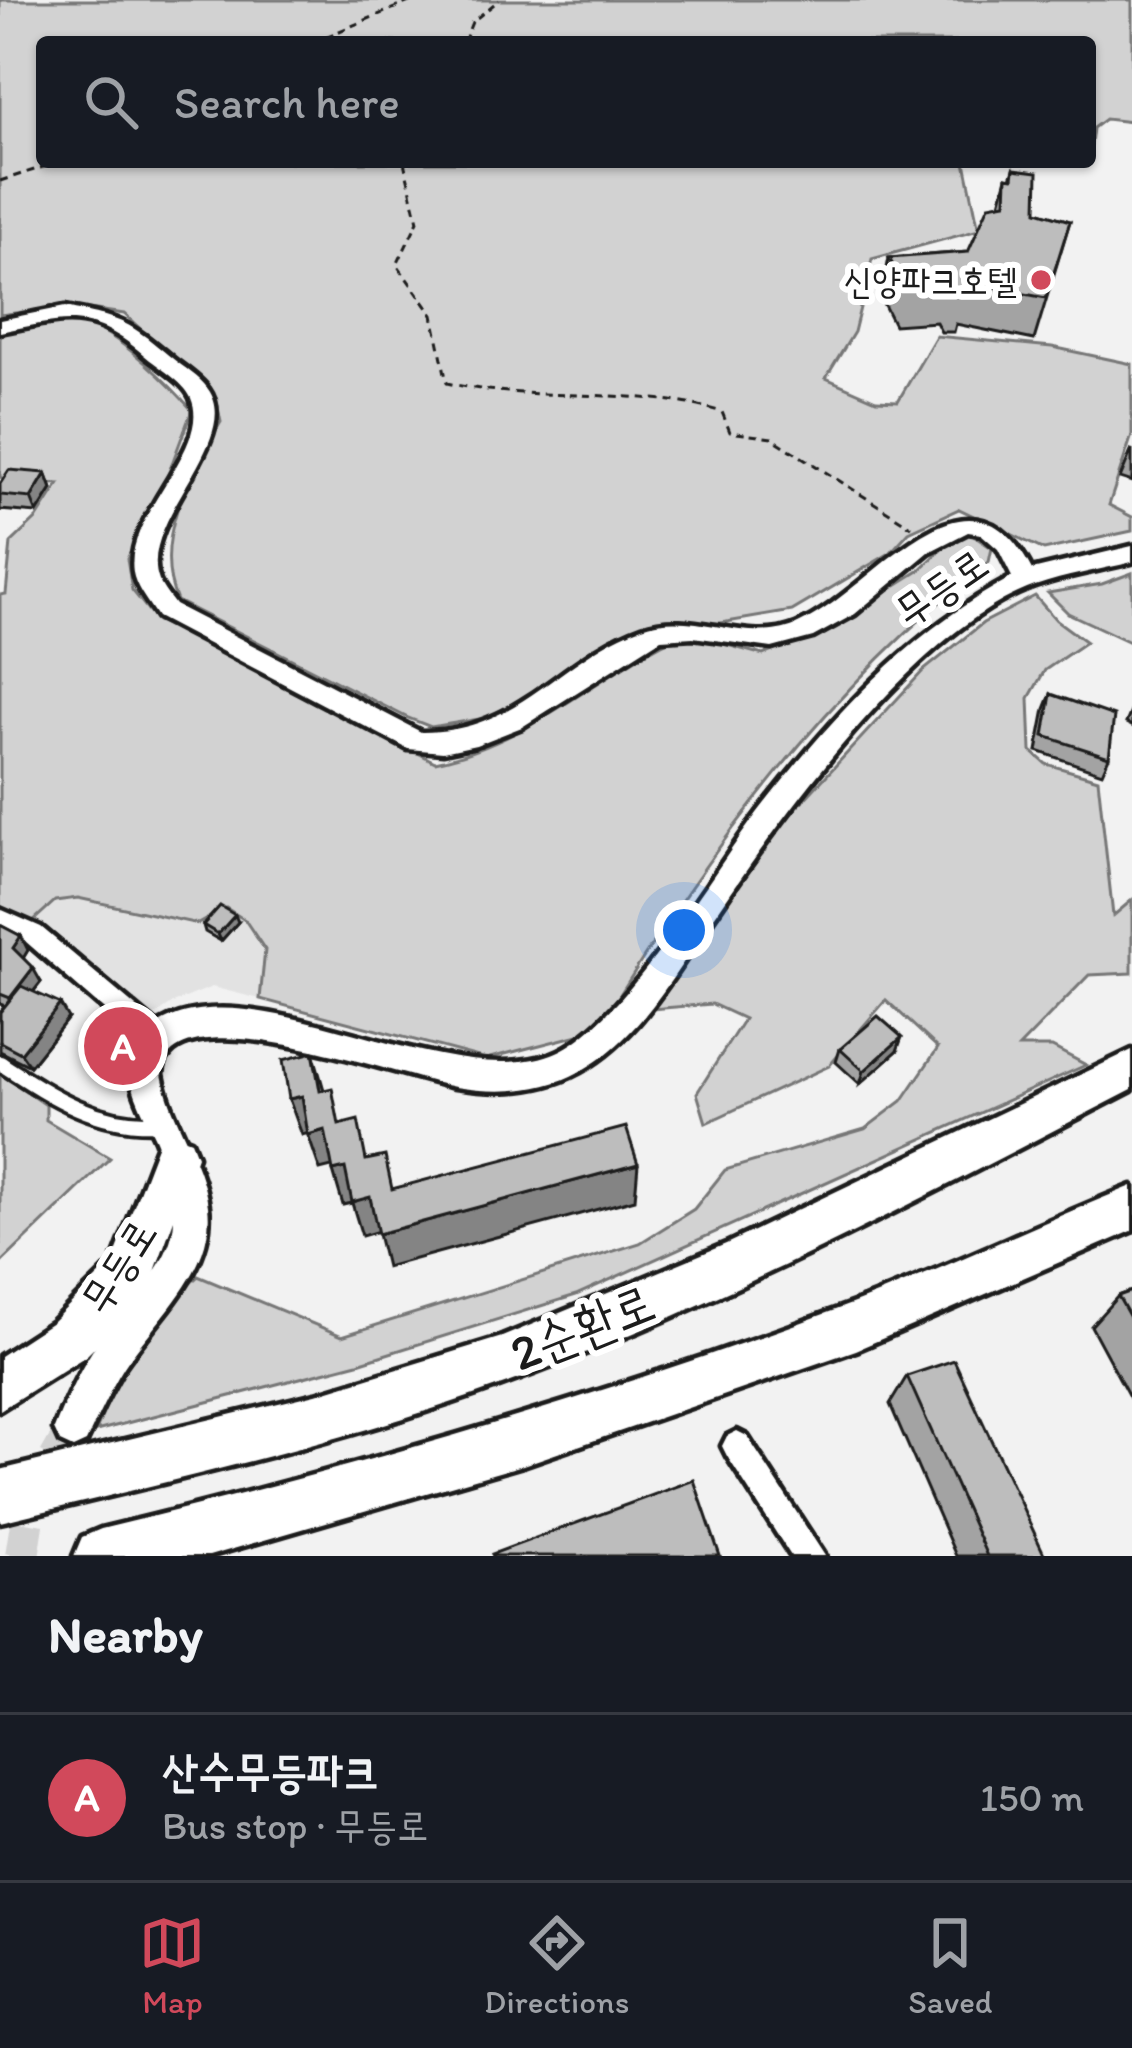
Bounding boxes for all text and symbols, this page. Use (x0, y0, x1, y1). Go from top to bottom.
search box (36, 36, 1096, 168)
icon: search (78, 69, 144, 135)
text: Search here (174, 75, 400, 129)
place label: 신양파크호텔 (843, 259, 1017, 302)
marker: 신양파크호텔 (1028, 267, 1054, 293)
street label: 무등로 (885, 537, 997, 637)
your location (654, 900, 714, 960)
pin: A (84, 1001, 162, 1091)
street label: 무등로 (70, 1210, 167, 1323)
street label: 2순환로 (501, 1271, 663, 1384)
text: Nearby (48, 1604, 203, 1665)
text: 산수무등파크 (162, 1744, 379, 1798)
text: A (75, 1774, 99, 1821)
text: 150 m (980, 1774, 1084, 1821)
text: Bus stop · 무등로 (162, 1802, 428, 1849)
tab: Map (139, 1910, 205, 2021)
tab: Directions (484, 1910, 629, 2021)
tab: Saved (908, 1910, 993, 2021)

